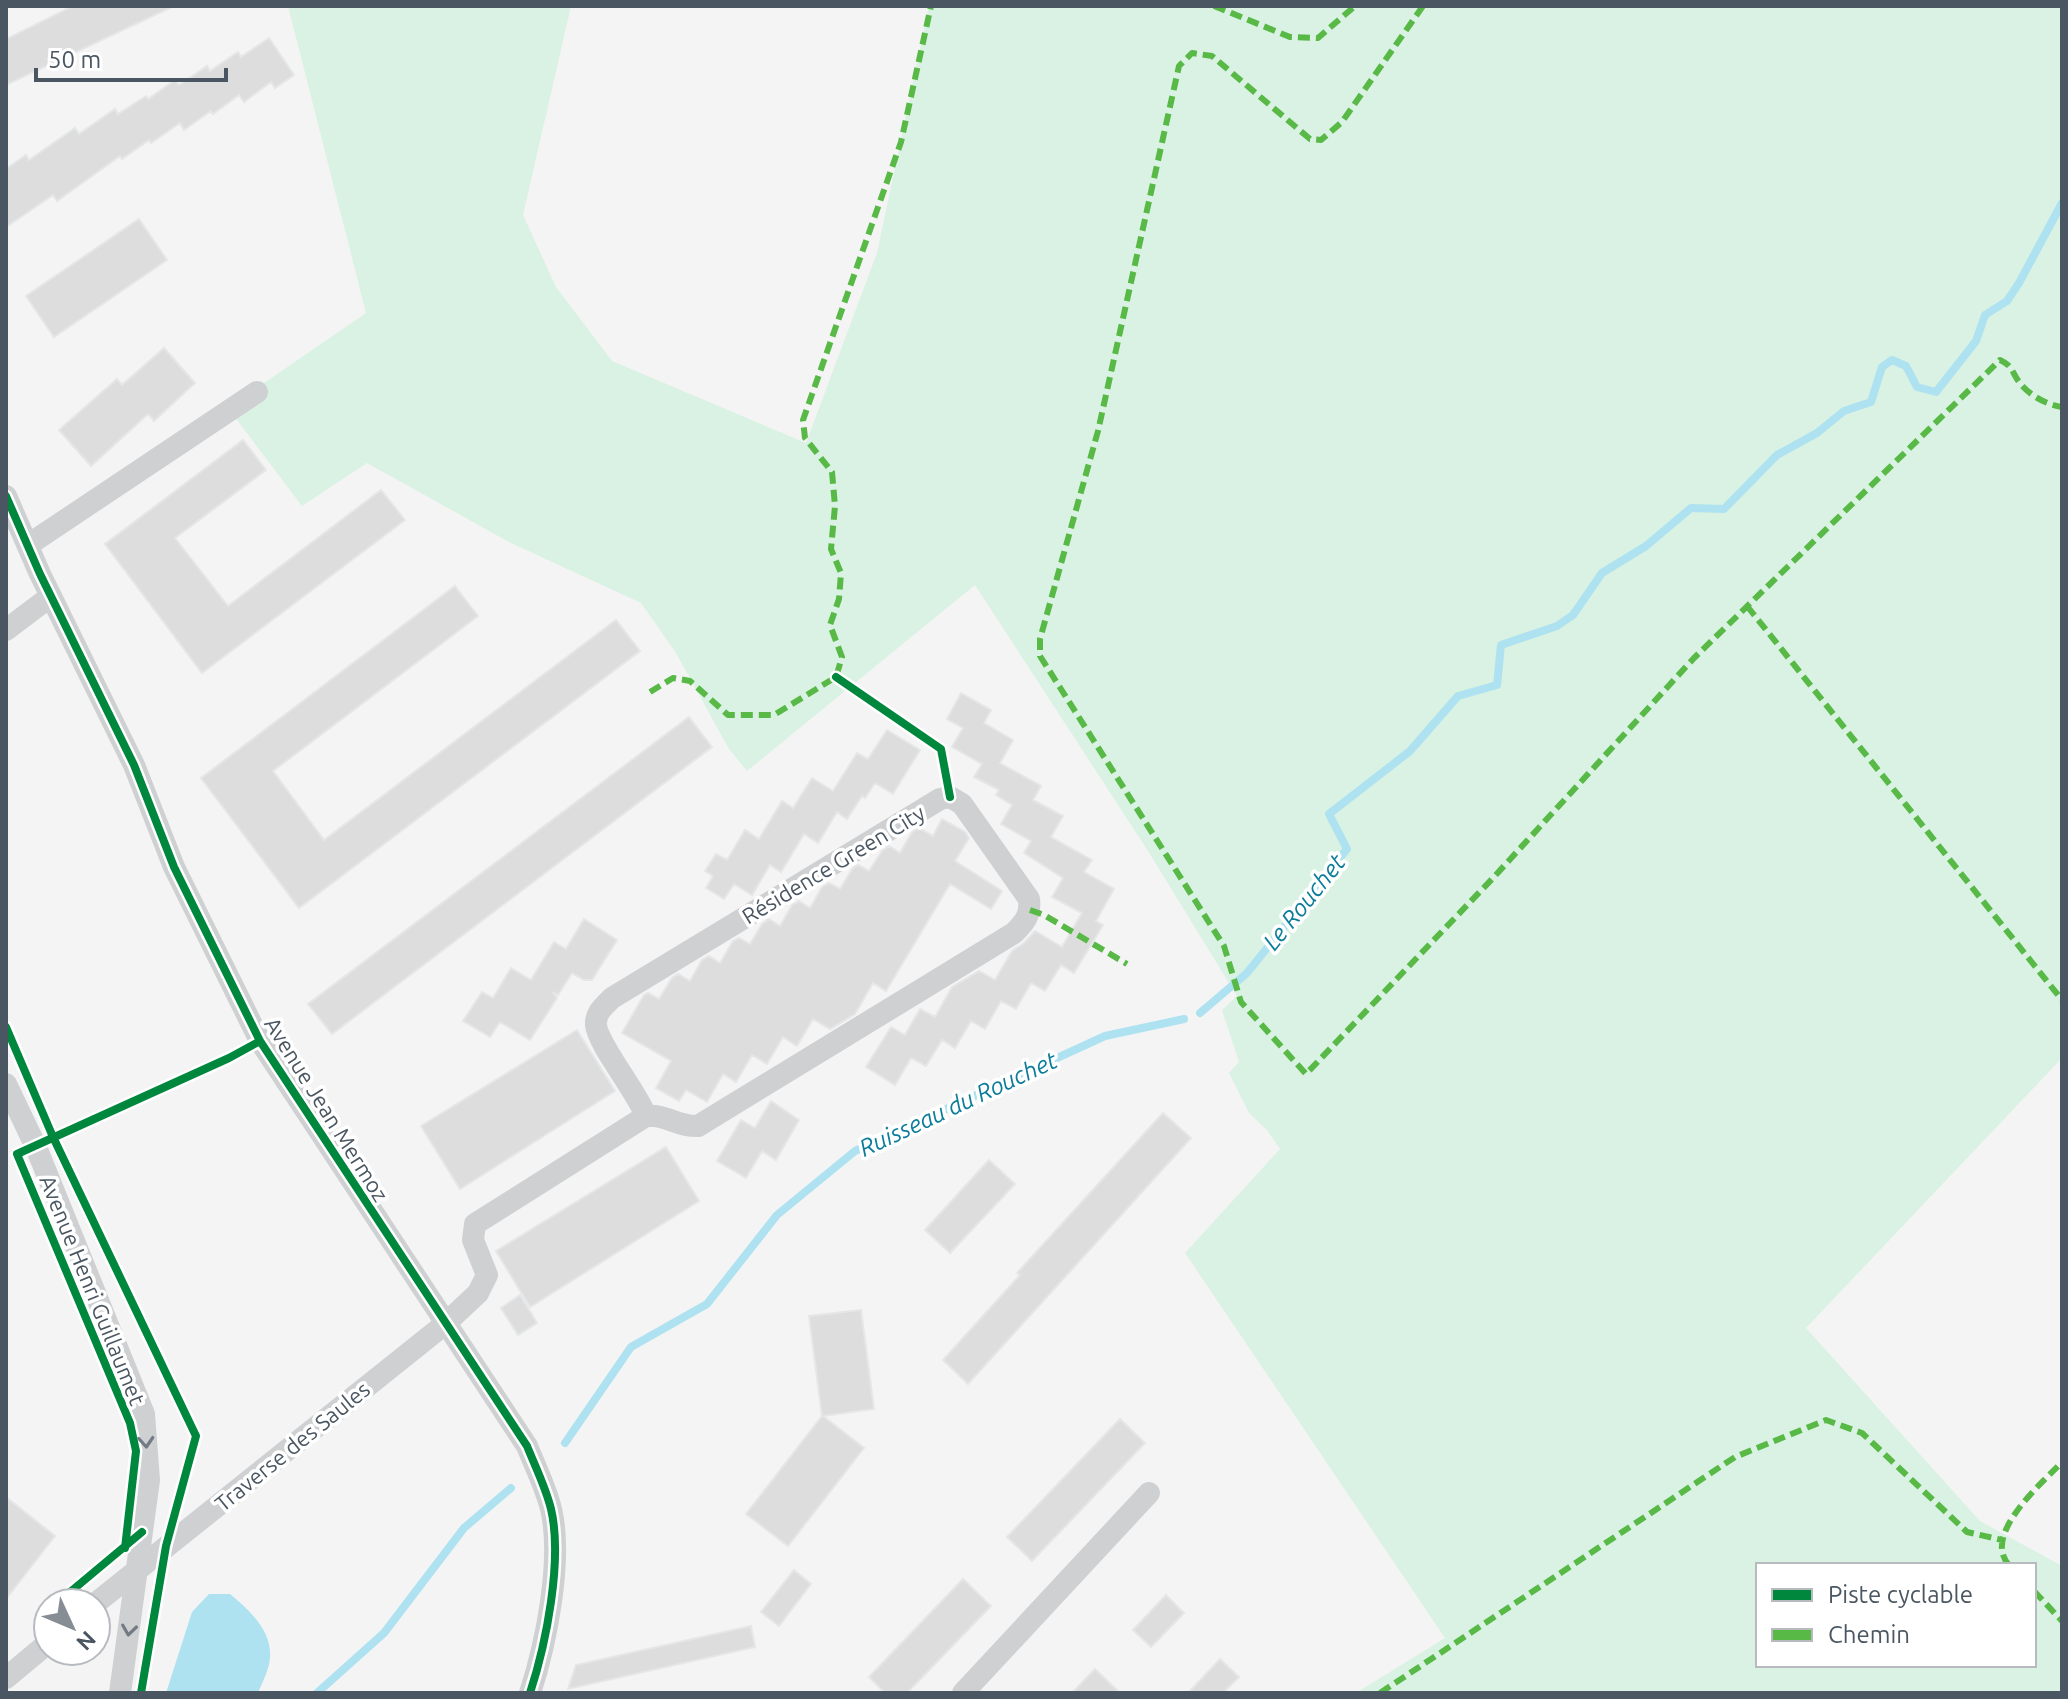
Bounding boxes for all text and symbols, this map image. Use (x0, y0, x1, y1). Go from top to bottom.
scale bar (36, 32, 226, 82)
text: 50 m (48, 46, 101, 73)
street label: Résidence Green City (737, 799, 929, 928)
water label: Le Rouchet (1257, 848, 1351, 955)
street label: Avenue Jean Mermoz (260, 1012, 394, 1206)
water label: Ruisseau du Rouchet (855, 1046, 1062, 1162)
street label: Avenue Henri Guillaumet (35, 1171, 151, 1409)
street label: Traverse des Saules (210, 1376, 374, 1516)
one-way arrow (137, 1436, 154, 1449)
legend (1756, 1563, 2036, 1667)
text: Piste cyclable (1828, 1581, 1973, 1608)
north arrow (32, 1587, 112, 1667)
text: Chemin (1828, 1621, 1910, 1648)
one-way arrow (121, 1624, 138, 1637)
text: N (72, 1627, 101, 1656)

